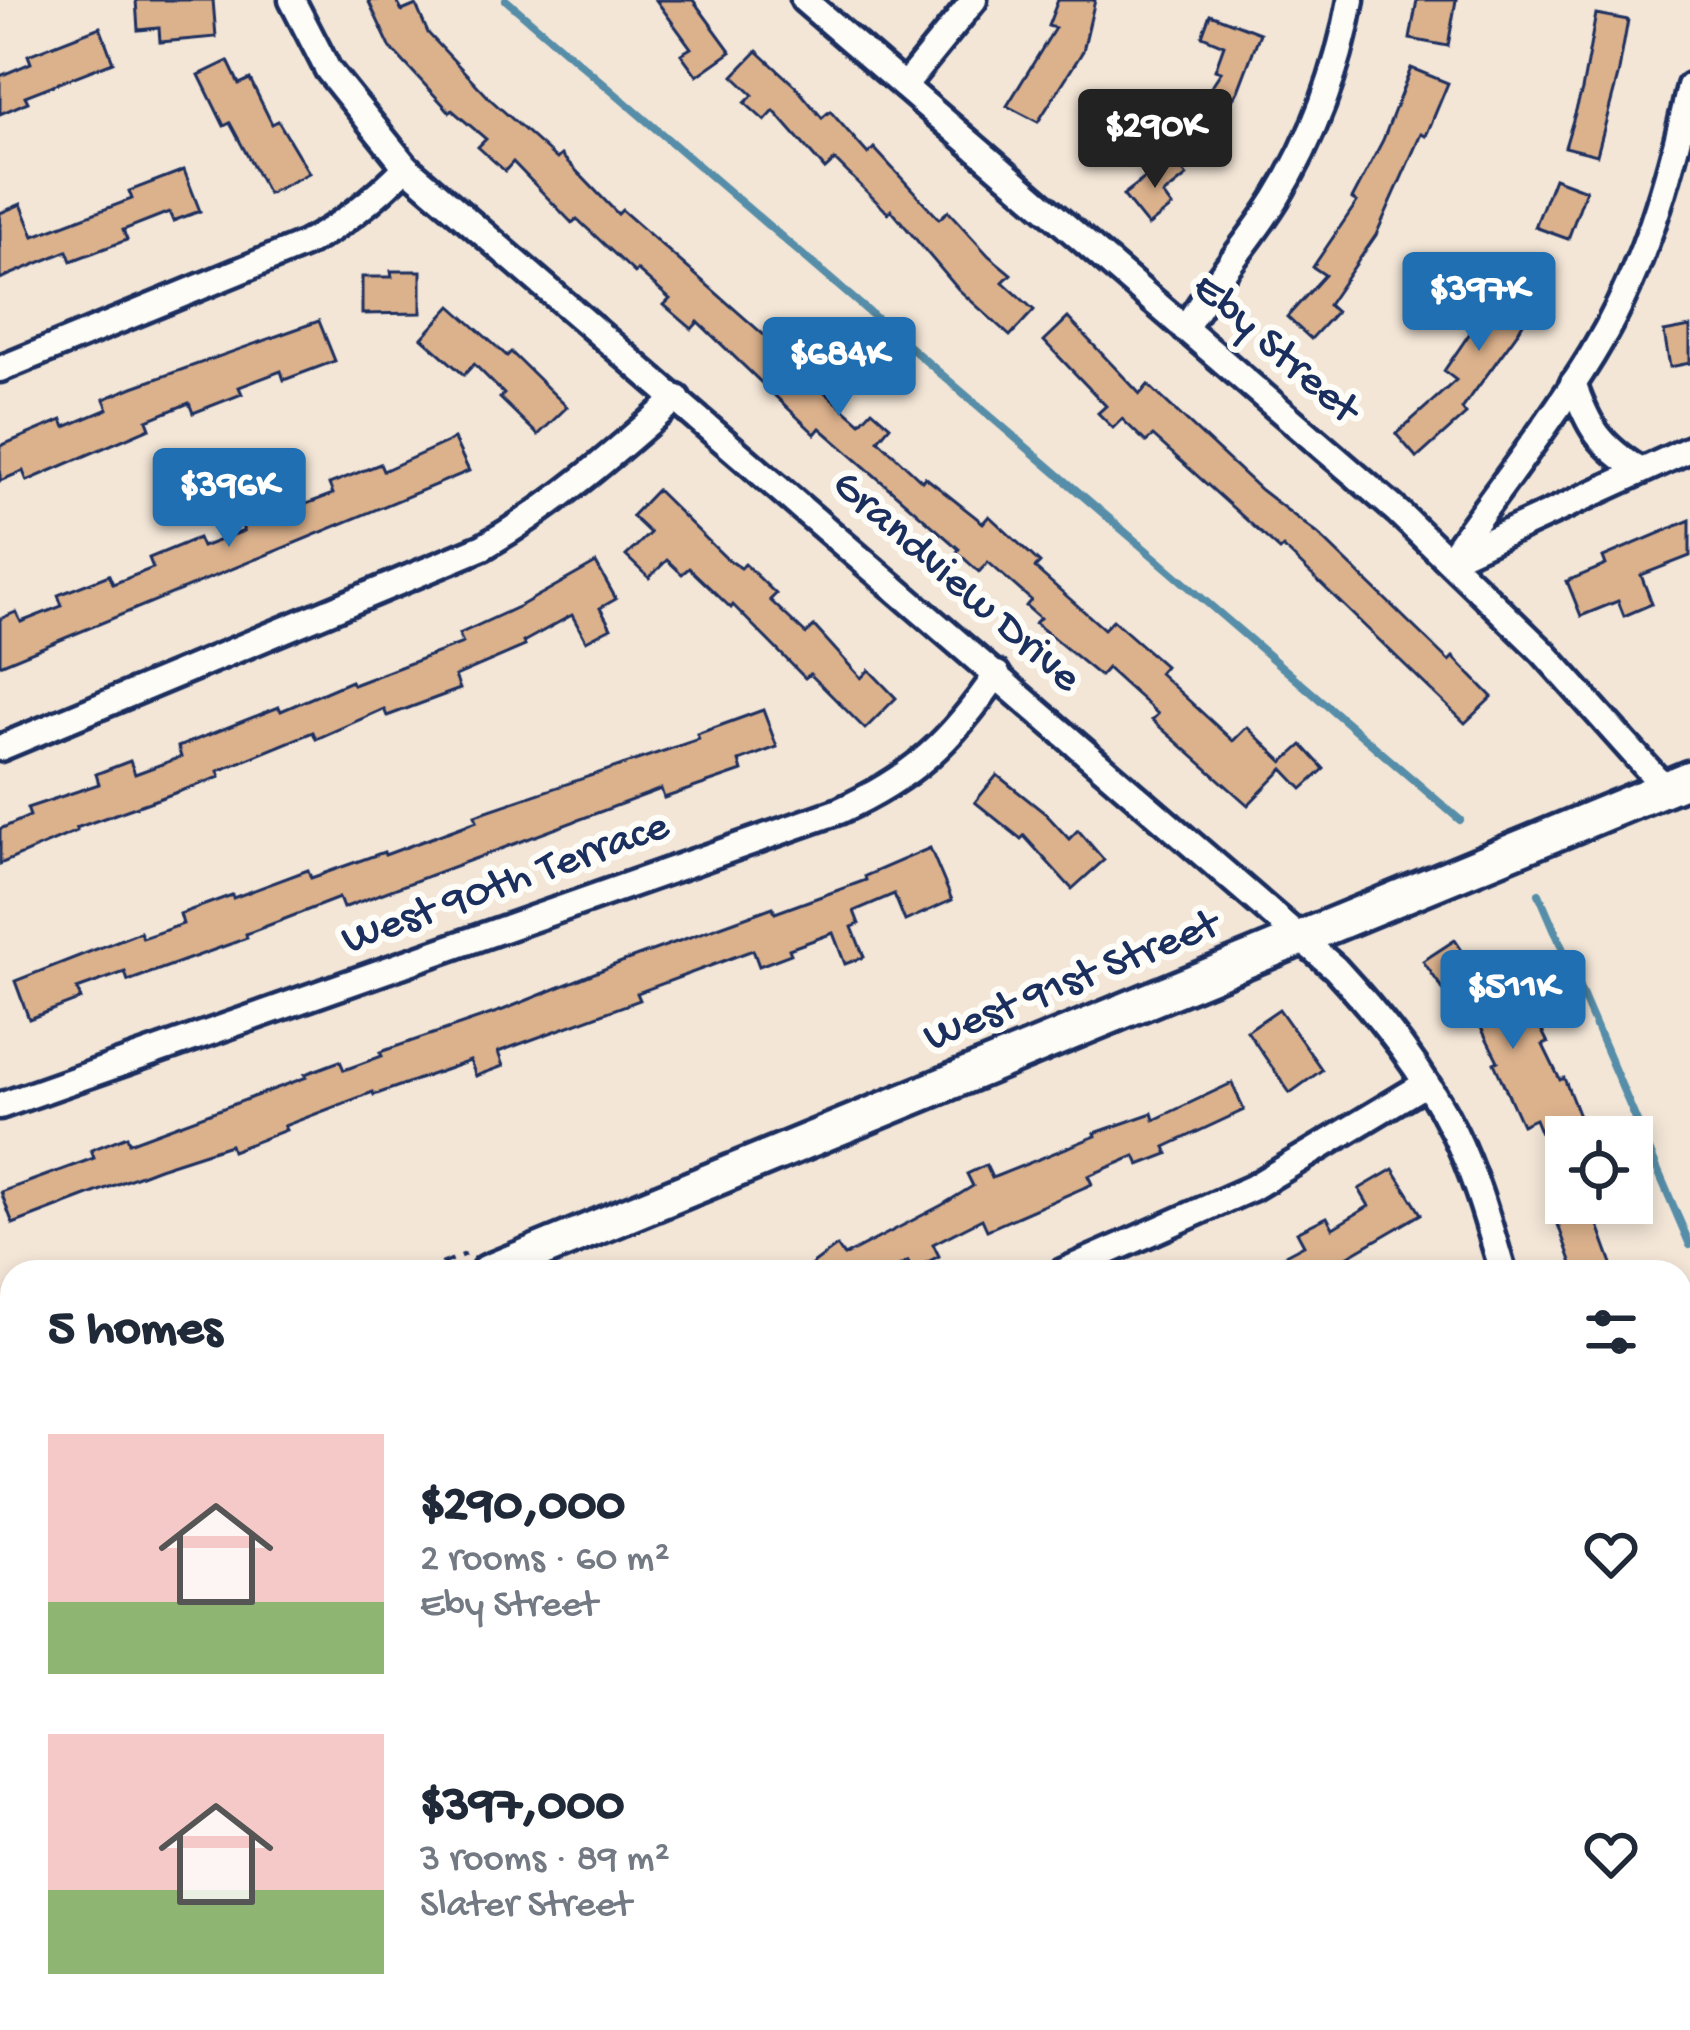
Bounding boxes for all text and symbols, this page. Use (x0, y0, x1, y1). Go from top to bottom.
pin: $290K (1071, 89, 1239, 191)
text: $290K (1105, 105, 1205, 151)
pin: $397K (1395, 252, 1563, 354)
street label: Eby Street (1179, 263, 1371, 439)
text: $397K (1429, 268, 1529, 314)
pin: $684K (755, 317, 923, 419)
text: $684K (790, 333, 888, 379)
pin: $396K (145, 448, 313, 550)
street label: Grandview Drive (819, 460, 1091, 706)
text: $396K (180, 464, 278, 510)
street label: West 90th Terrace (335, 801, 678, 969)
street label: West 91st Street (917, 898, 1231, 1066)
pin: $511K (1429, 950, 1597, 1052)
text: $511K (1467, 966, 1559, 1012)
map controls (1545, 1116, 1653, 1224)
button: locate (1545, 1116, 1653, 1224)
icon: filters (1578, 1299, 1644, 1365)
text: 5 homes (48, 1302, 222, 1362)
text: $290,000 (420, 1478, 625, 1538)
icon: home (144, 1482, 288, 1626)
icon: heart (1578, 1521, 1644, 1587)
text: 2 rooms · 60 m² (420, 1538, 670, 1584)
text: Eby Street (420, 1584, 597, 1630)
text: $397,000 (420, 1778, 624, 1838)
icon: home (144, 1782, 288, 1926)
icon: heart (1578, 1821, 1644, 1887)
text: 3 rooms · 89 m² (420, 1838, 670, 1884)
text: Slater Street (420, 1884, 631, 1930)

